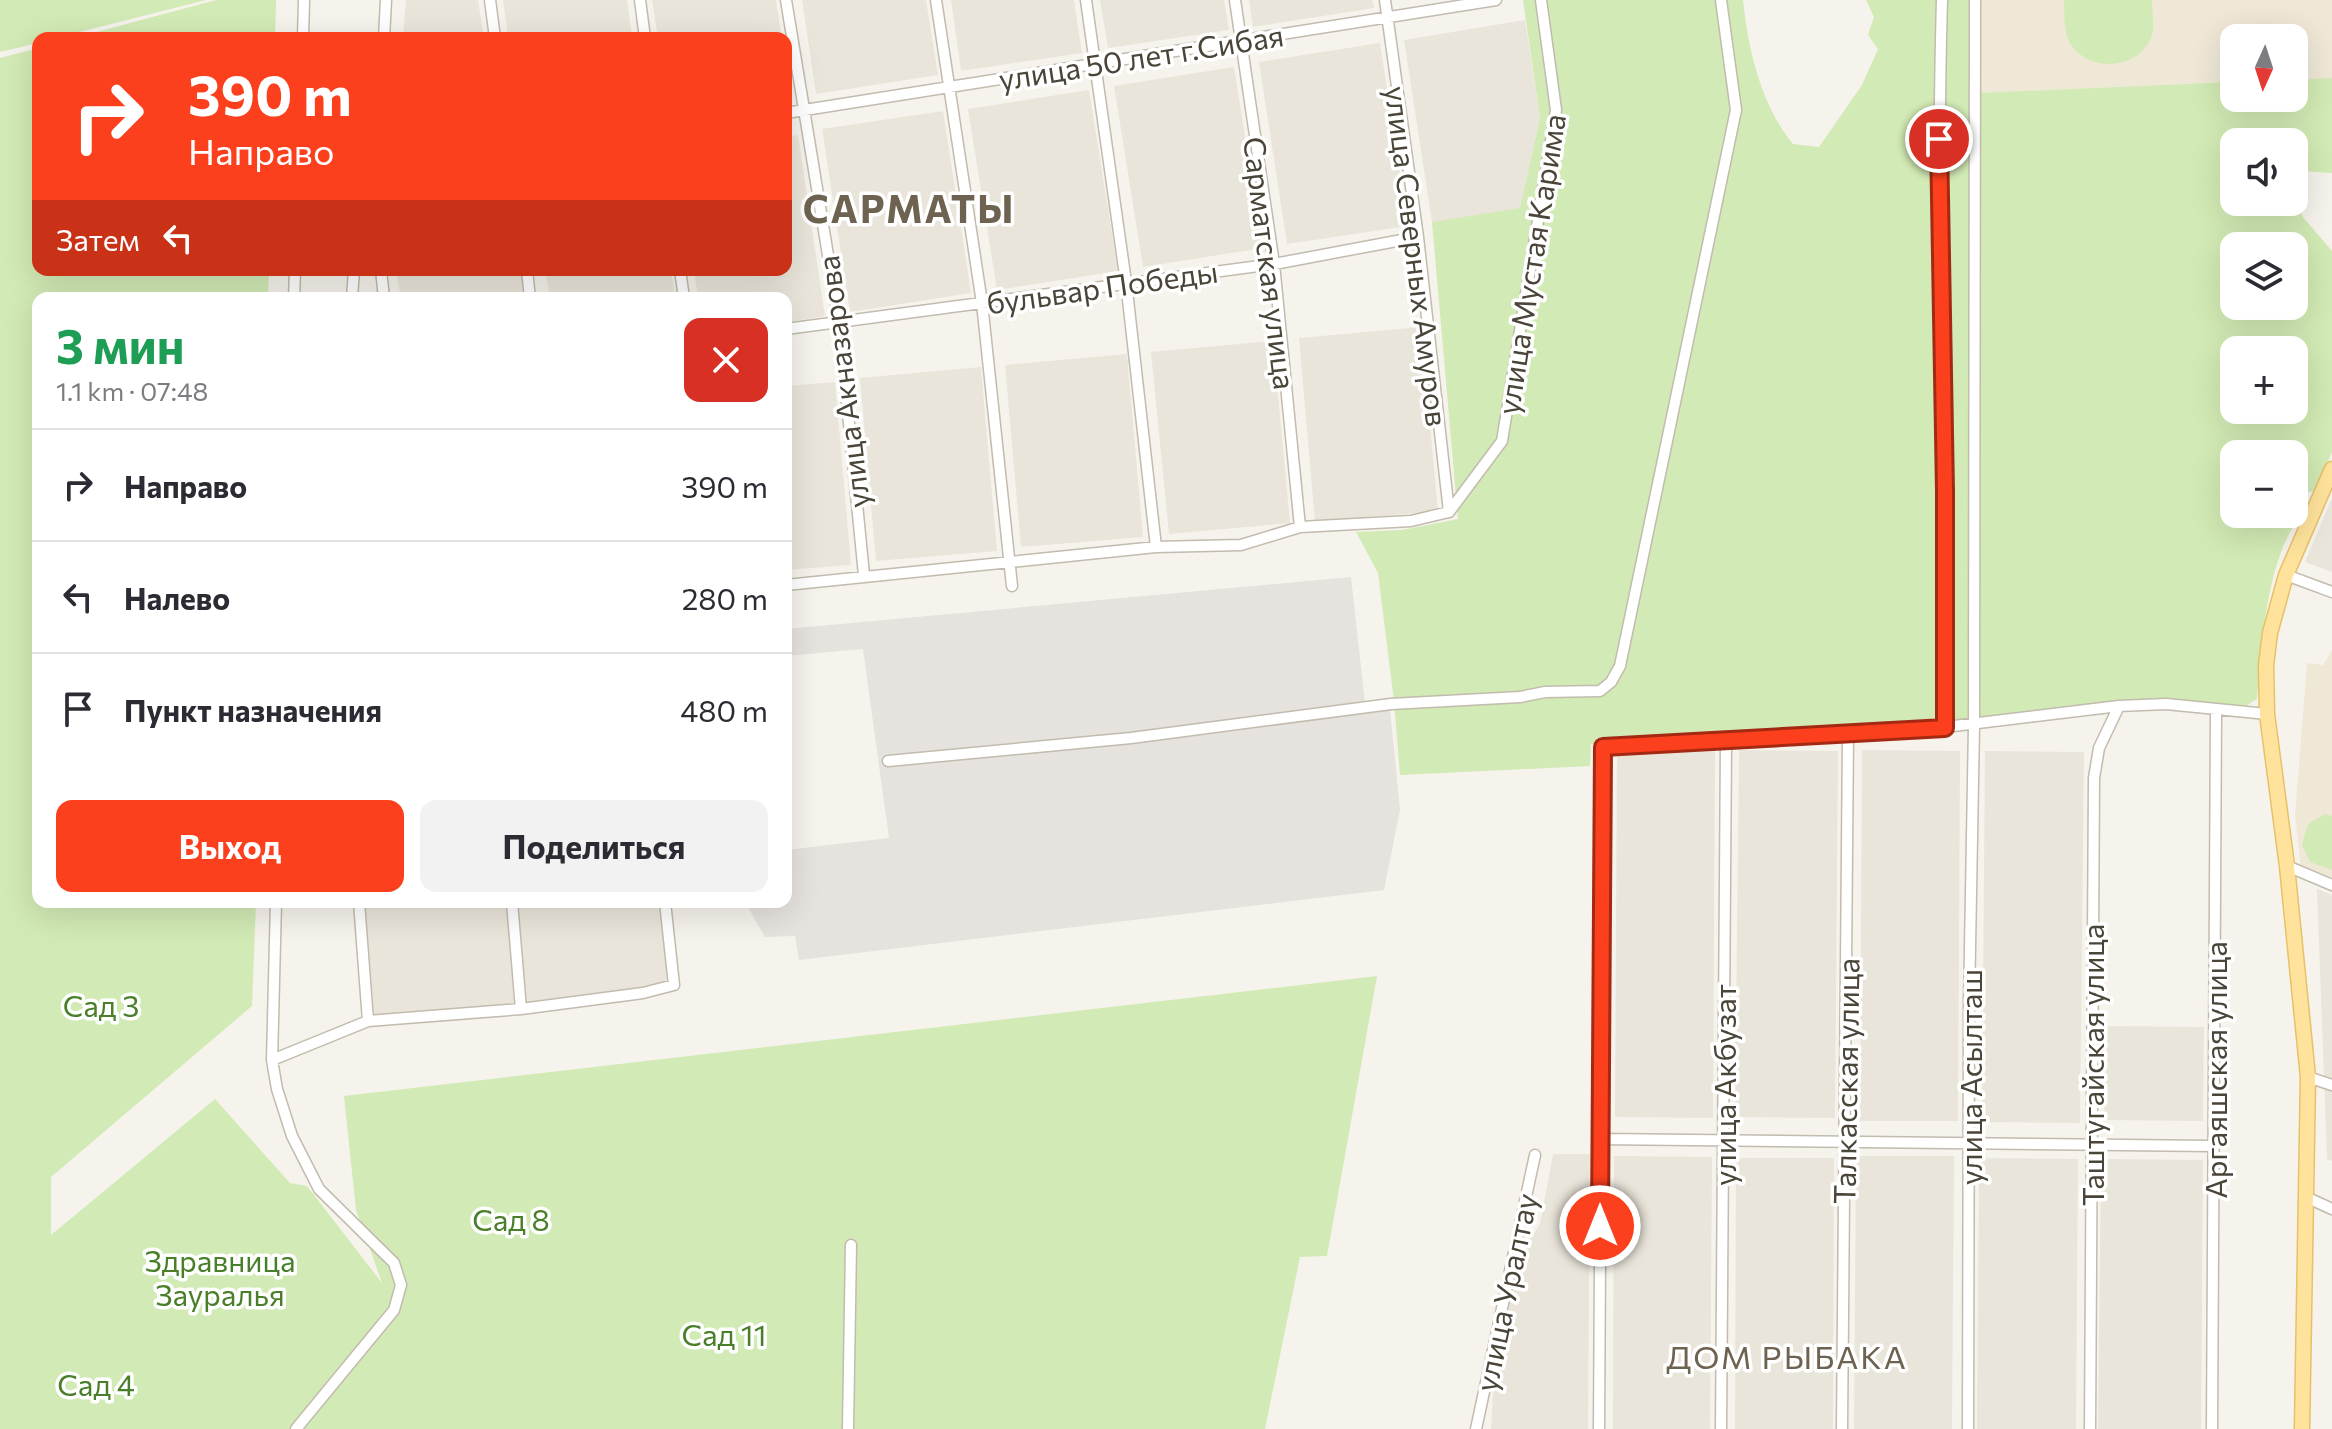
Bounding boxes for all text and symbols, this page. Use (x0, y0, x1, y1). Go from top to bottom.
street label: улица 50 лет г.Сибая (996, 15, 1286, 97)
north arrow (2220, 24, 2308, 112)
map controls (2220, 24, 2308, 528)
text: 390 m (188, 59, 352, 128)
icon: right (56, 64, 160, 168)
street label: улица Северных Амуров (1379, 84, 1457, 428)
pin (1905, 105, 1973, 173)
street label: улица Мустая Карима (1488, 111, 1572, 417)
icon: arrive (1917, 117, 1961, 161)
text: Направо (188, 128, 334, 172)
button: sound (2220, 128, 2308, 216)
street label: Сарматская улица (1237, 134, 1305, 392)
district label: САРМАТЫ (803, 184, 1015, 231)
icon: left (156, 216, 200, 260)
text: Затем (56, 220, 140, 257)
button: layers (2220, 232, 2308, 320)
street label: бульвар Победы (984, 251, 1220, 321)
street label: улица Акназарова (808, 254, 876, 510)
text: 3 мин (56, 315, 184, 374)
button: close (684, 318, 768, 402)
button: + (2220, 336, 2308, 424)
text: 1.1 km · 07:48 (56, 375, 208, 406)
button: − (2220, 440, 2308, 528)
icon: right (56, 463, 100, 507)
text: Направо (124, 467, 247, 504)
text: 390 m (681, 467, 768, 504)
icon: left (56, 575, 100, 619)
text: Налево (124, 579, 230, 616)
text: 280 m (682, 579, 768, 616)
icon: arrive (56, 687, 100, 731)
text: Пункт назначения (124, 691, 382, 728)
text: 480 m (680, 691, 768, 728)
button: Выход (56, 800, 404, 892)
button: Поделиться (420, 800, 768, 892)
street label: Таштугайская улица (2073, 924, 2110, 1206)
street label: Аргаяшская улица (2196, 941, 2233, 1199)
street label: Талкасская улица (1824, 958, 1866, 1204)
street label: улица Асылташ (1951, 969, 1988, 1185)
street label: улица Акбузат (1705, 984, 1742, 1186)
park label: Сад 3 (63, 986, 139, 1023)
position arrow (1558, 1184, 1642, 1268)
street label: улица Уралтау (1466, 1190, 1544, 1394)
park label: Сад 8 (472, 1200, 550, 1237)
park label: Здравница Зауралья (144, 1241, 296, 1312)
park label: Сад 11 (681, 1315, 767, 1352)
district label: ДОМ РЫБАКА (1666, 1336, 1908, 1376)
park label: Сад 4 (57, 1365, 135, 1402)

